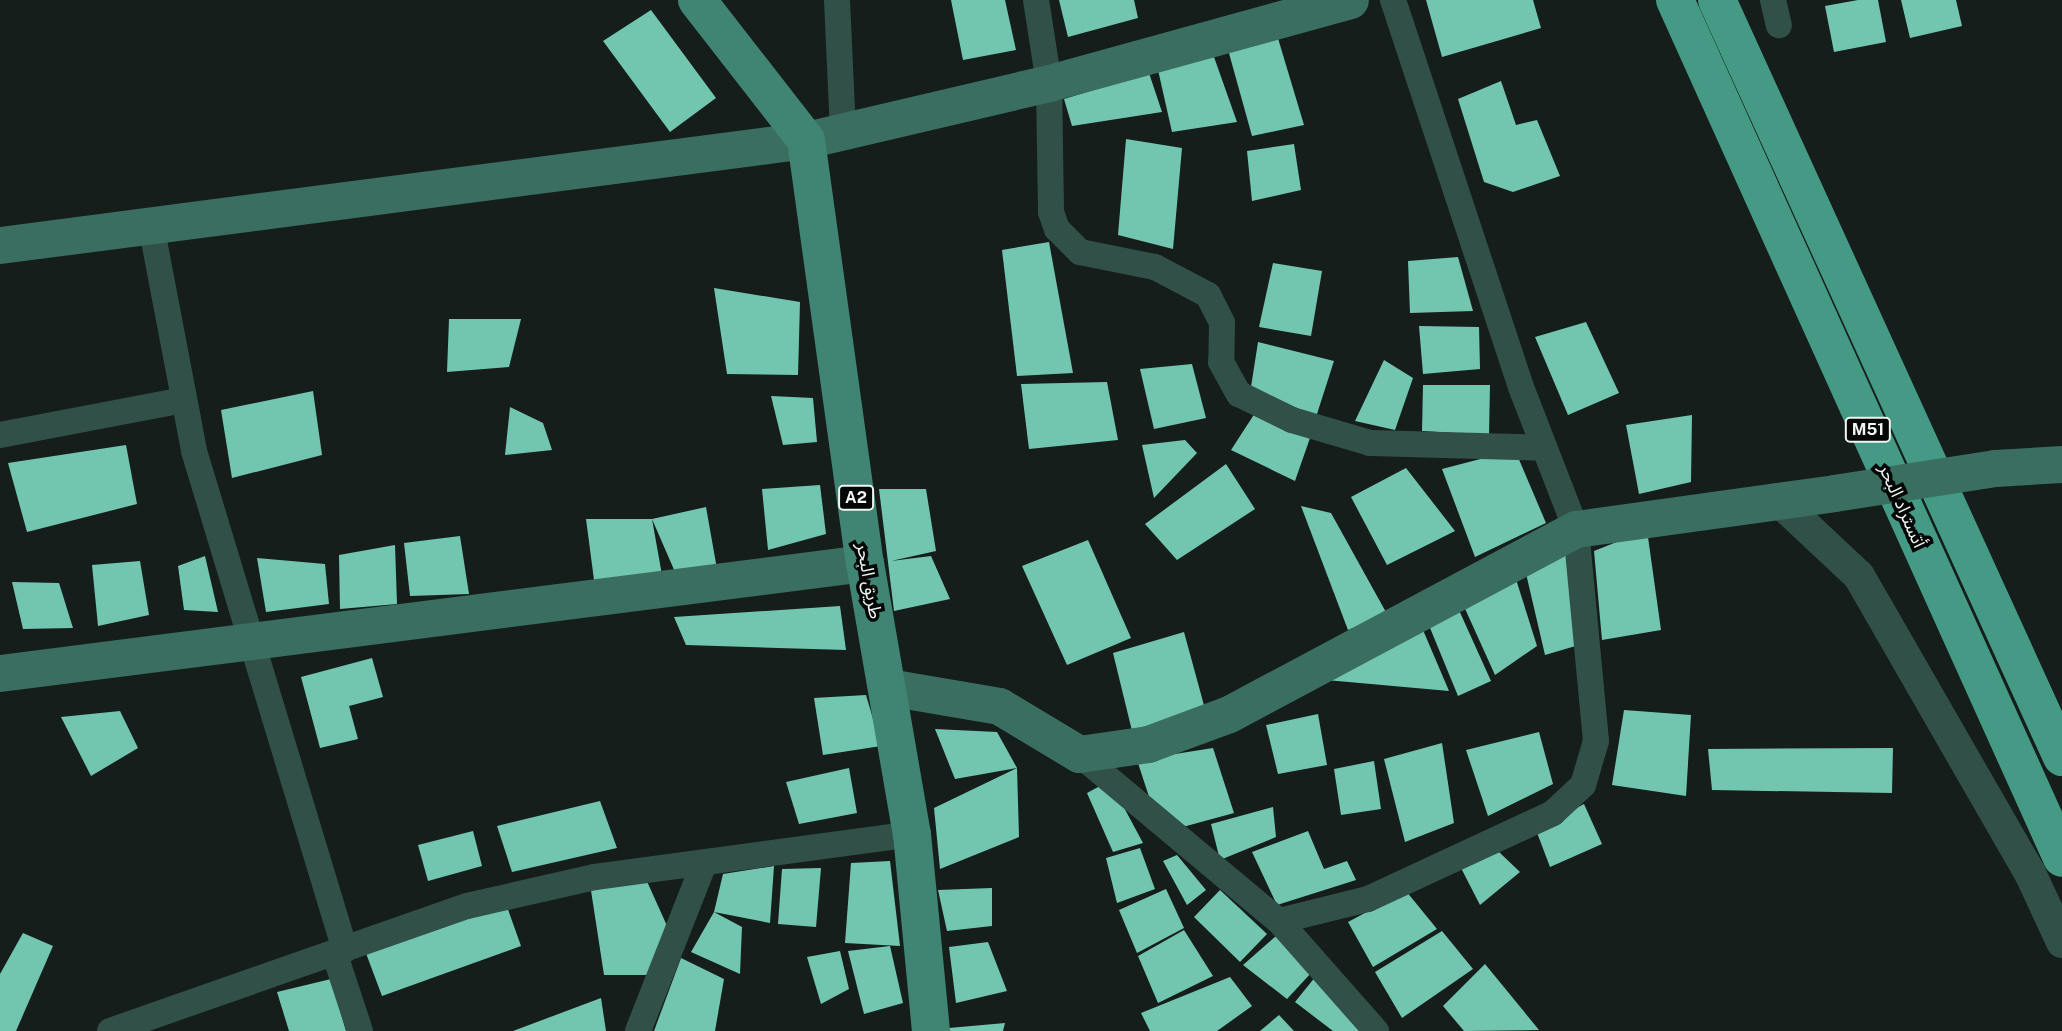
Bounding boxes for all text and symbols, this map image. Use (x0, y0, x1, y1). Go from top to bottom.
road number: M51 (1843, 418, 1892, 442)
street label: أتستراد البحر (1874, 461, 1930, 551)
road number: A2 (837, 485, 875, 510)
street label: طريق البحر (852, 541, 886, 621)

